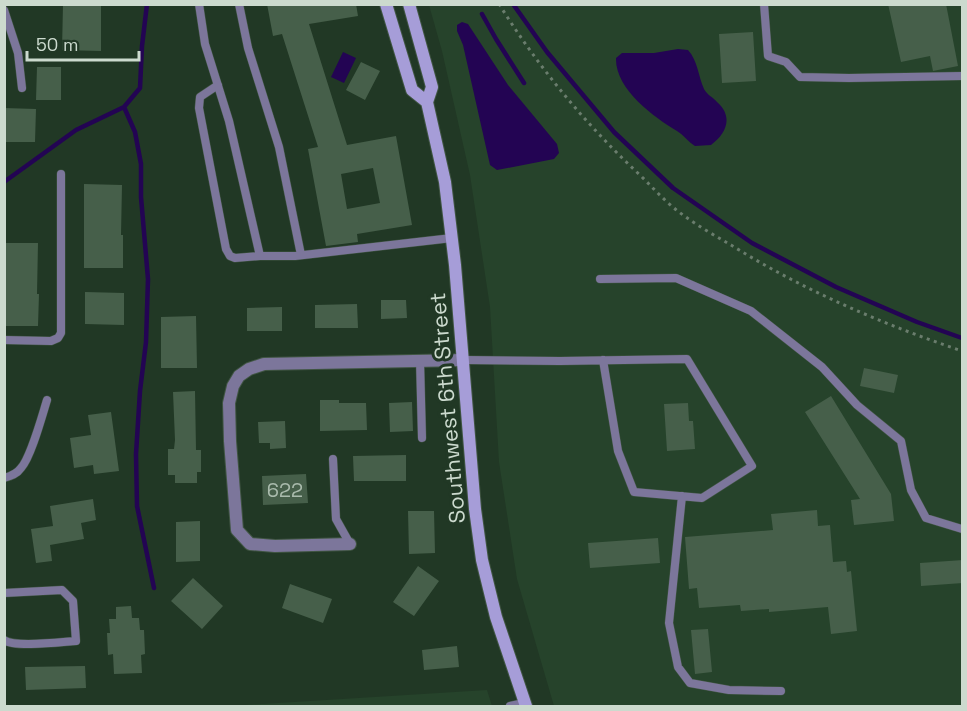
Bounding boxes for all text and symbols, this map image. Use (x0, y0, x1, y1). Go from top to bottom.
scale bar (27, 24, 140, 62)
text: 50 m (36, 33, 78, 56)
street label: Southwest 6th Street (423, 291, 471, 525)
house number: 622 (267, 477, 303, 503)

